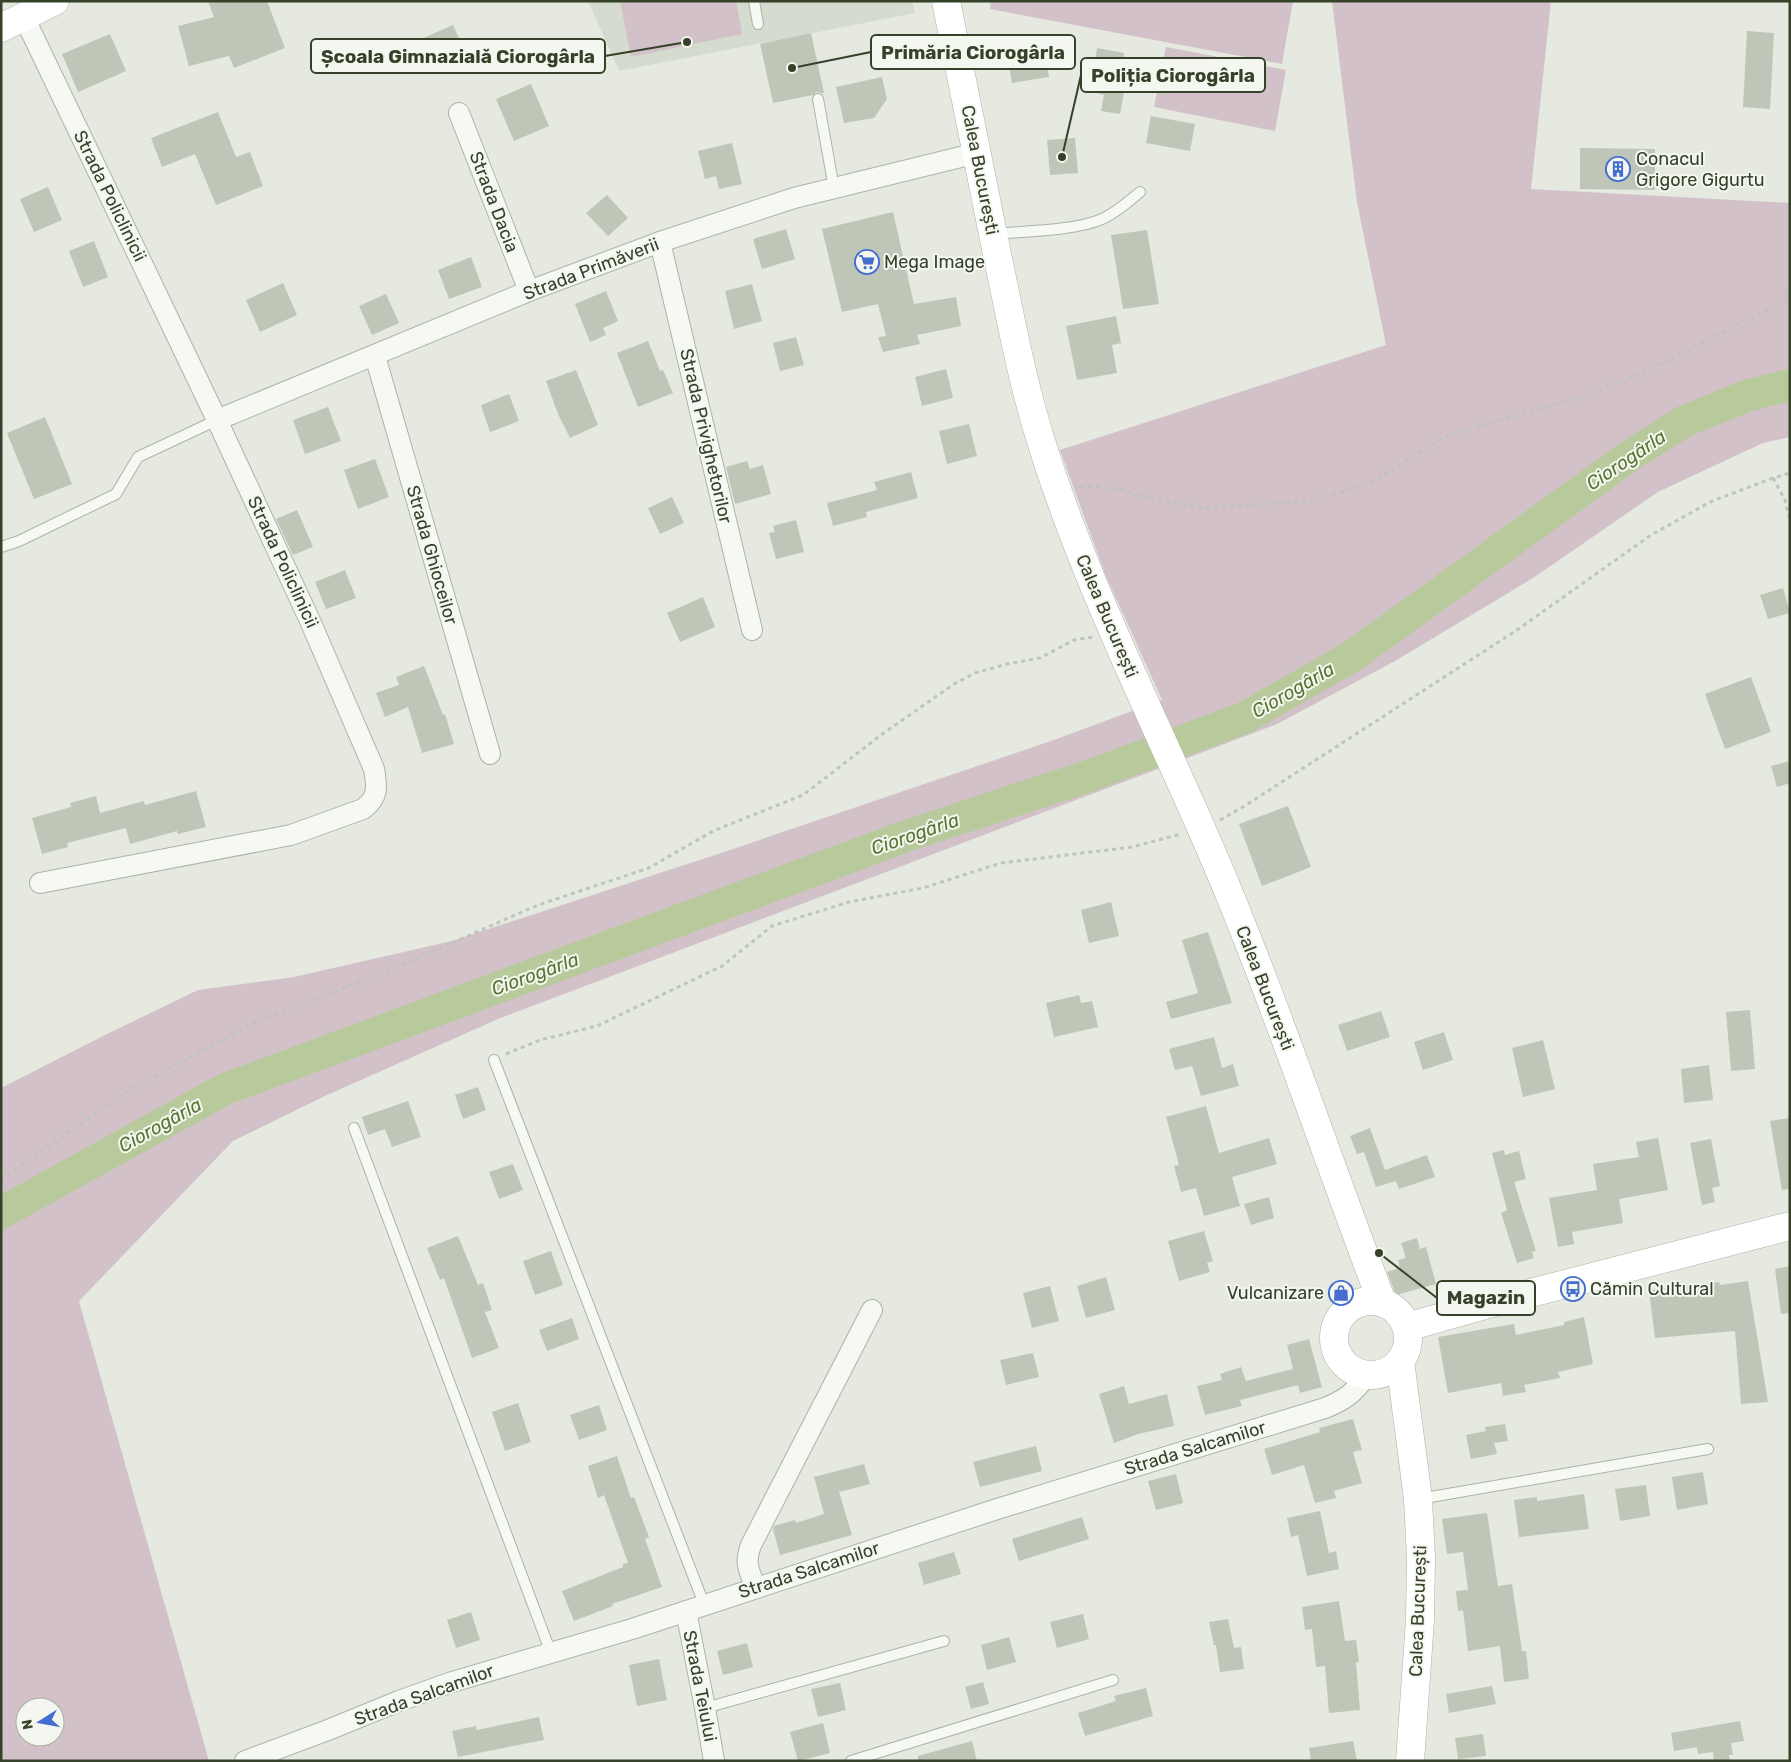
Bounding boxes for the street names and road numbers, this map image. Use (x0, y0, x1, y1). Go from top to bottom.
street label: Calea București (957, 103, 1003, 237)
street label: Strada Policlinicii (69, 127, 151, 265)
street label: Strada Dacia (465, 148, 523, 256)
street label: Strada Primăverii (520, 233, 662, 305)
street label: Strada Privighetorilor (675, 346, 737, 526)
street label: Strada Ghioceilor (402, 483, 462, 627)
street label: Strada Policlinicii (243, 493, 323, 631)
street label: Calea București (1071, 551, 1143, 681)
street label: Calea București (1231, 923, 1299, 1053)
street label: Strada Salcamilor (1121, 1416, 1269, 1480)
street label: Strada Salcamilor (736, 1537, 883, 1603)
street label: Calea București (1405, 1545, 1431, 1677)
street label: Strada Teiului (678, 1628, 722, 1744)
street label: Strada Salcamilor (351, 1659, 497, 1731)

